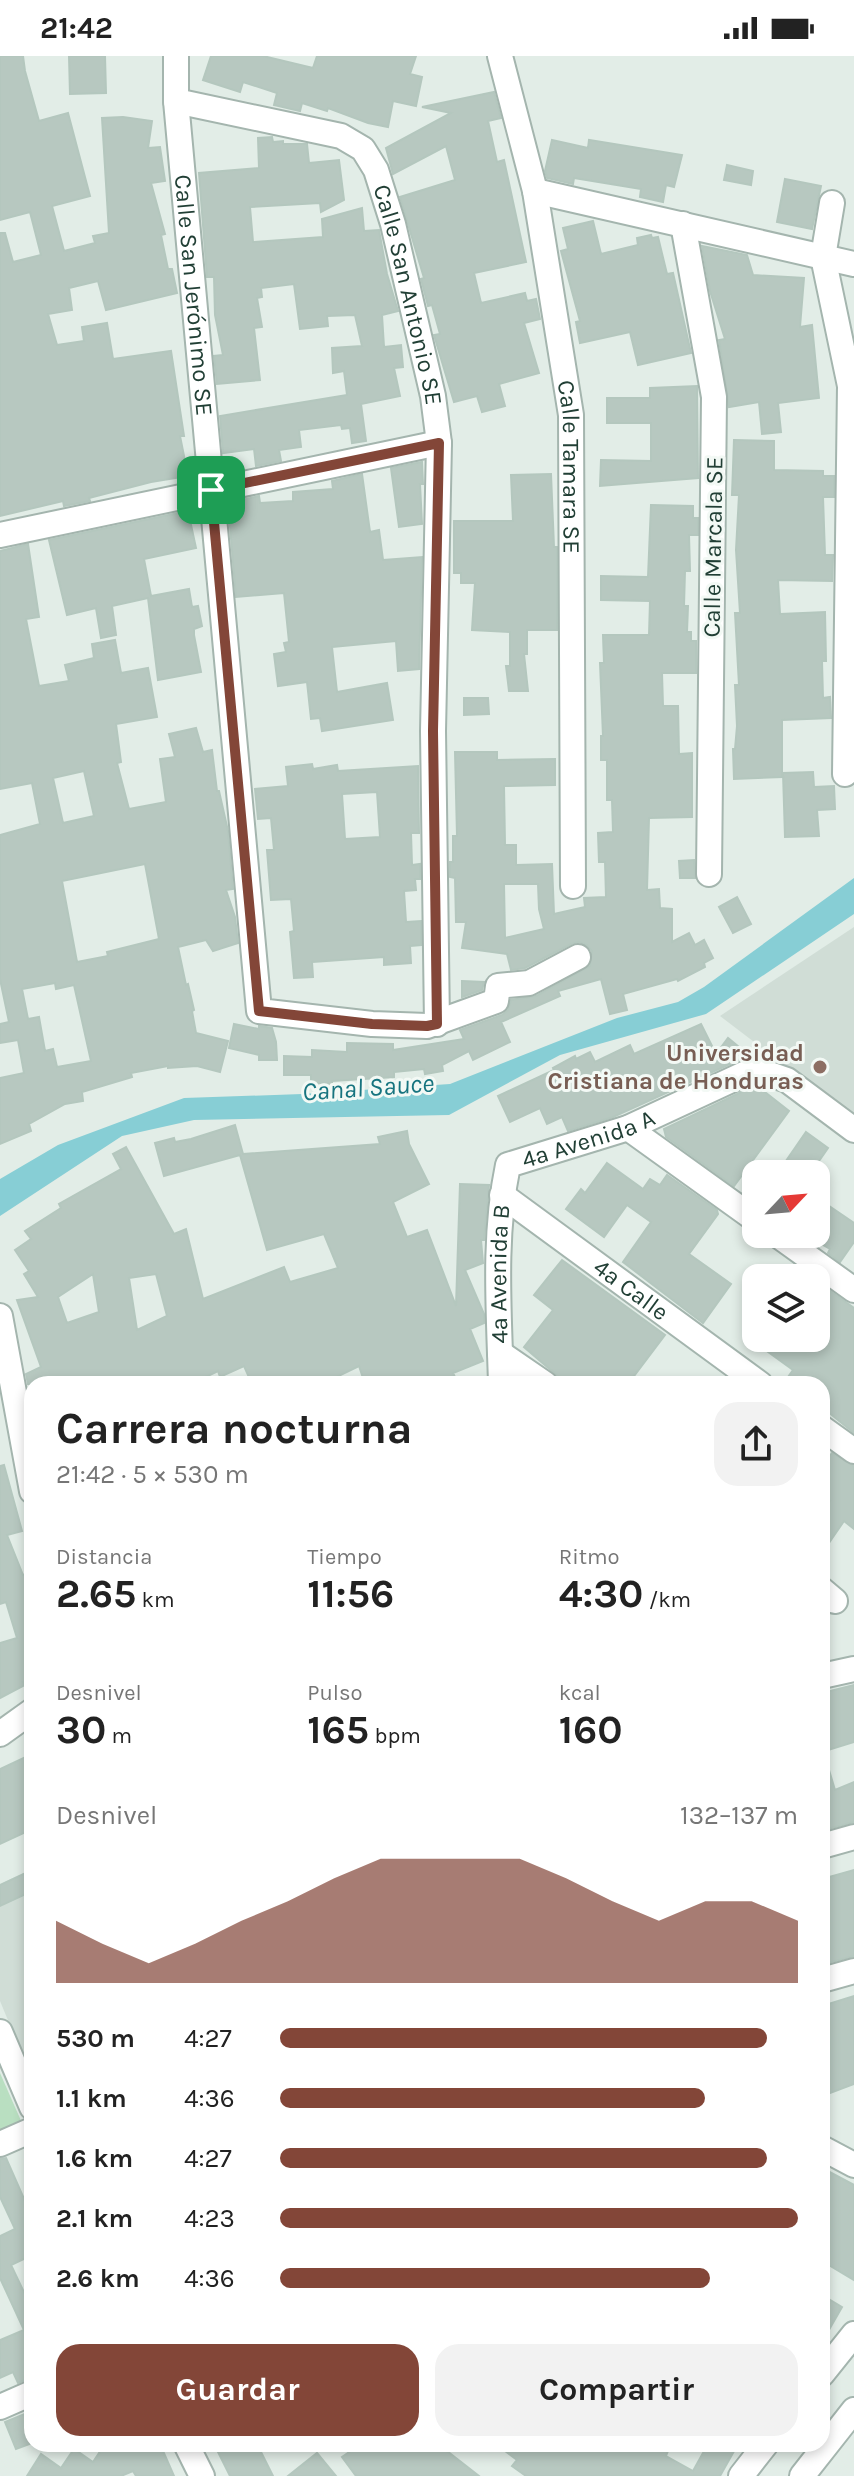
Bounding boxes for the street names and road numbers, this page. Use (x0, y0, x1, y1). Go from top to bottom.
street label: Calle San Jerónimo SE (169, 173, 219, 417)
street label: Calle San Antonio SE (367, 181, 448, 407)
street label: Calle Tamara SE (552, 378, 586, 554)
street label: Calle Marcala SE (697, 456, 729, 638)
street label: 4a Avenida A (518, 1103, 660, 1174)
street label: 4a Avenida B (484, 1203, 516, 1344)
street label: 4a Calle (588, 1253, 674, 1326)

